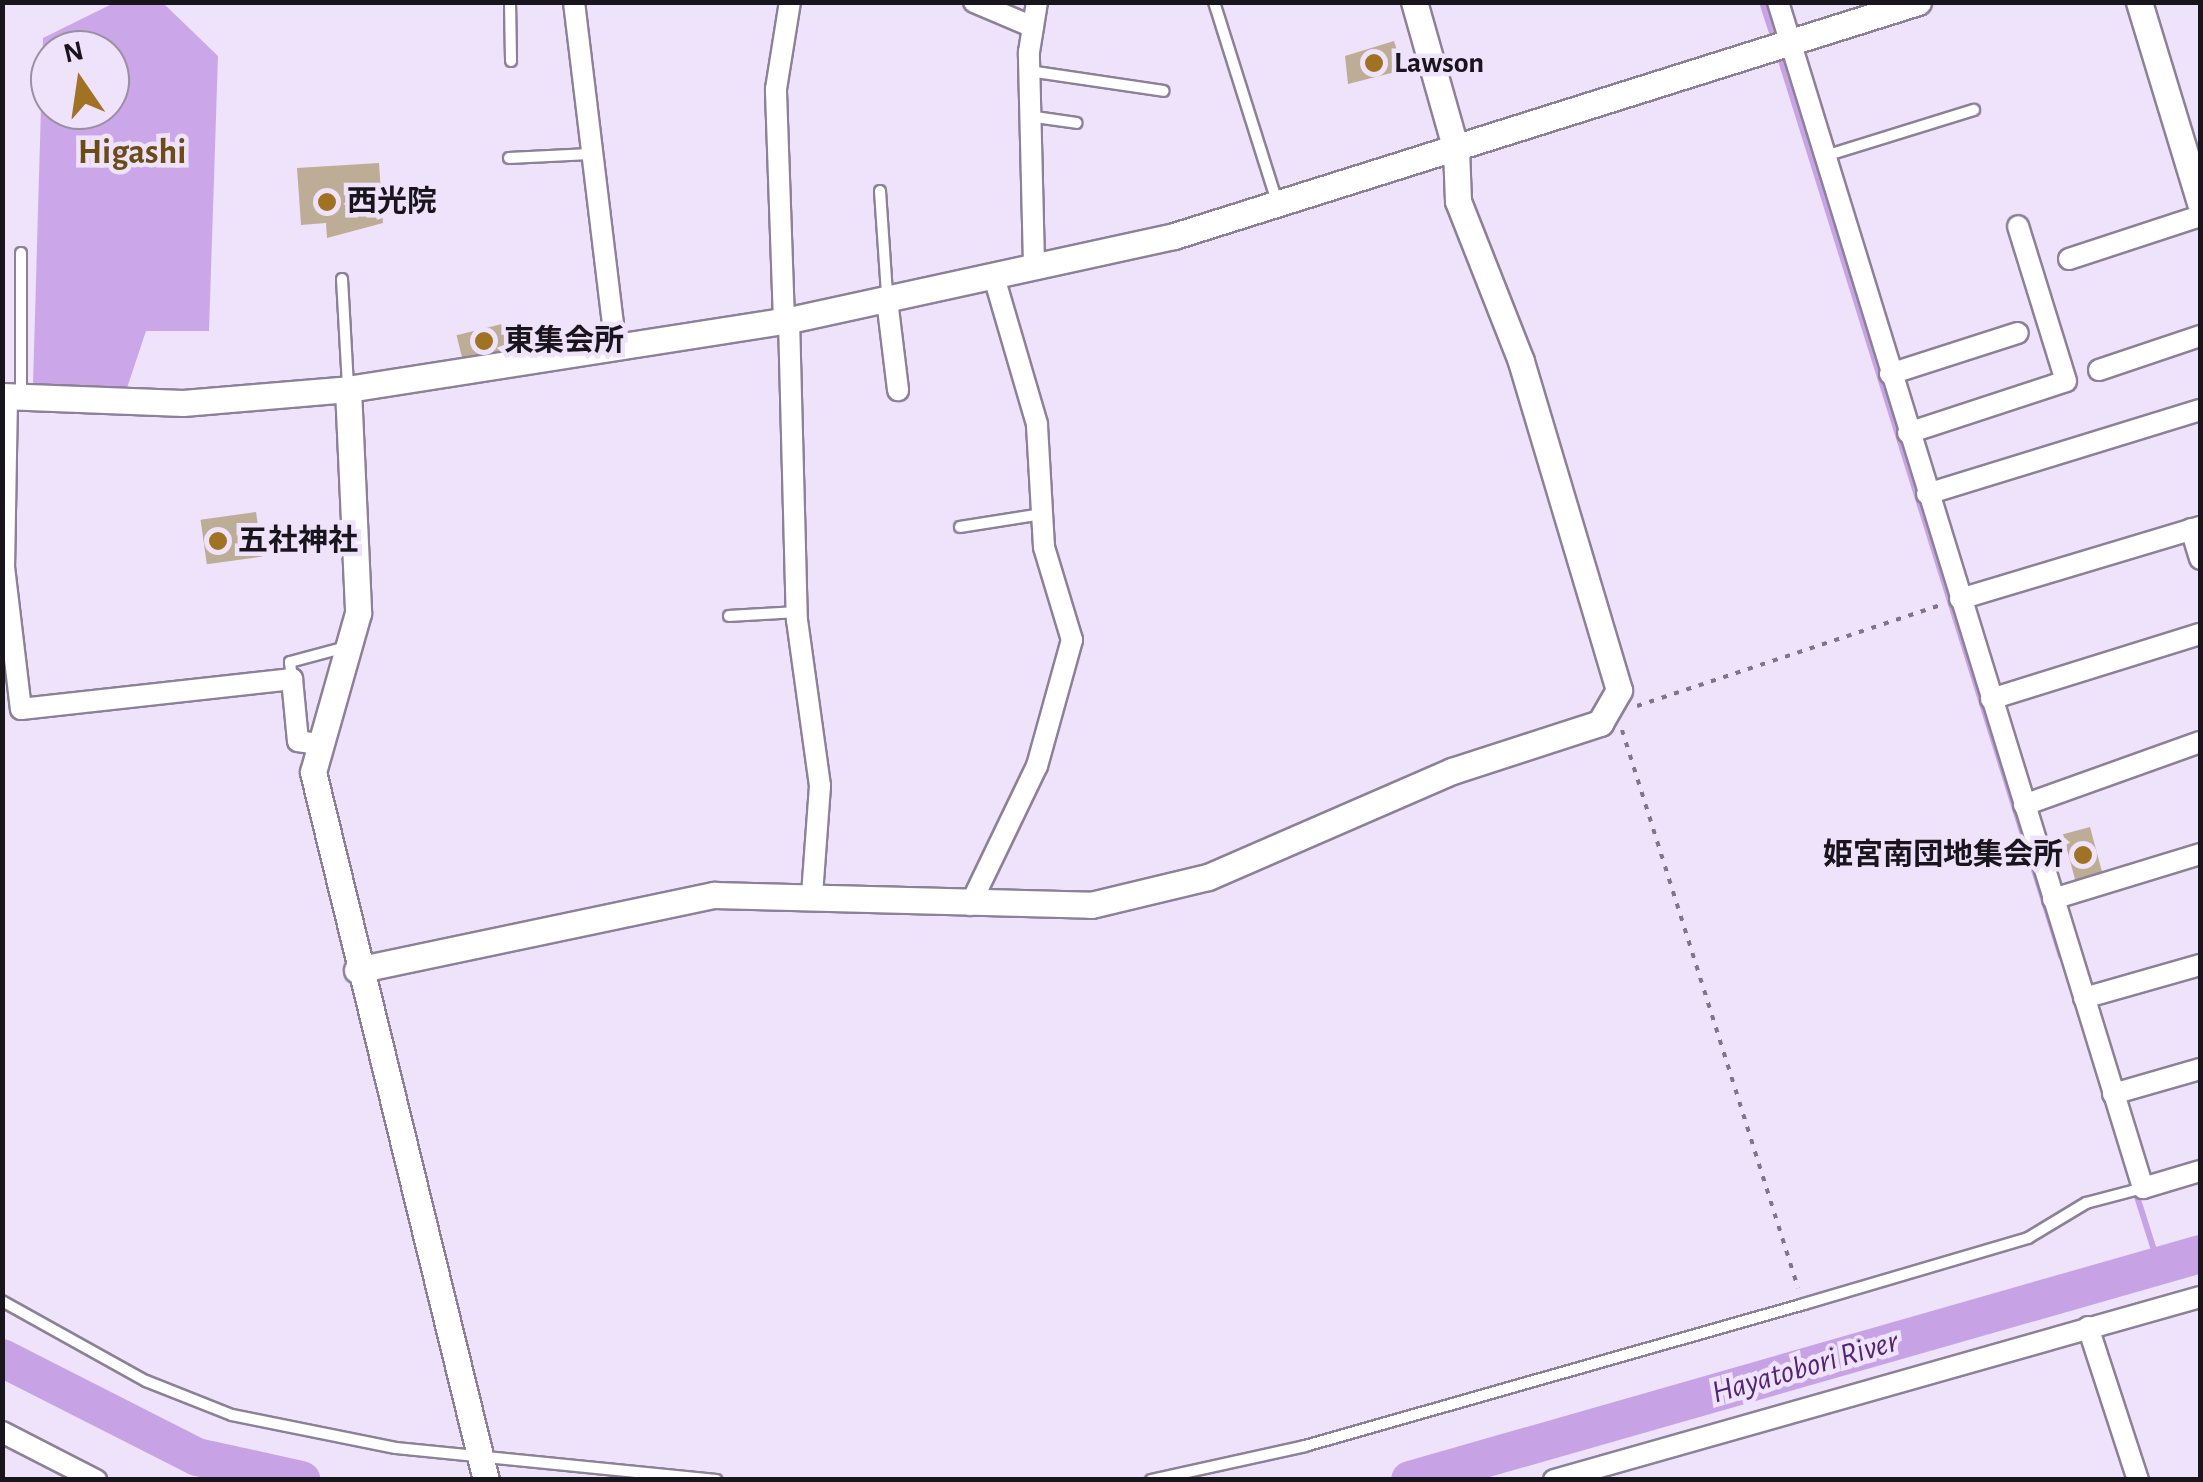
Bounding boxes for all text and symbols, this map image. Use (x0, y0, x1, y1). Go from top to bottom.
north arrow (30, 30, 130, 130)
text: N (61, 37, 86, 69)
place label: Lawson (1394, 45, 1484, 81)
marker: Lawson (1363, 52, 1385, 74)
district label: Higashi (78, 132, 186, 174)
place label: 西光院 (347, 184, 437, 220)
marker: 西光院 (316, 191, 338, 213)
place label: 東集会所 (504, 323, 624, 359)
marker: 東集会所 (473, 330, 495, 352)
place label: 五社神社 (238, 523, 358, 559)
marker: 五社神社 (207, 530, 229, 552)
place label: 姫宮南団地集会所 (1823, 837, 2063, 873)
marker: 姫宮南団地集会所 (2072, 844, 2094, 866)
water label: Hayatobori River (1707, 1322, 1903, 1412)

